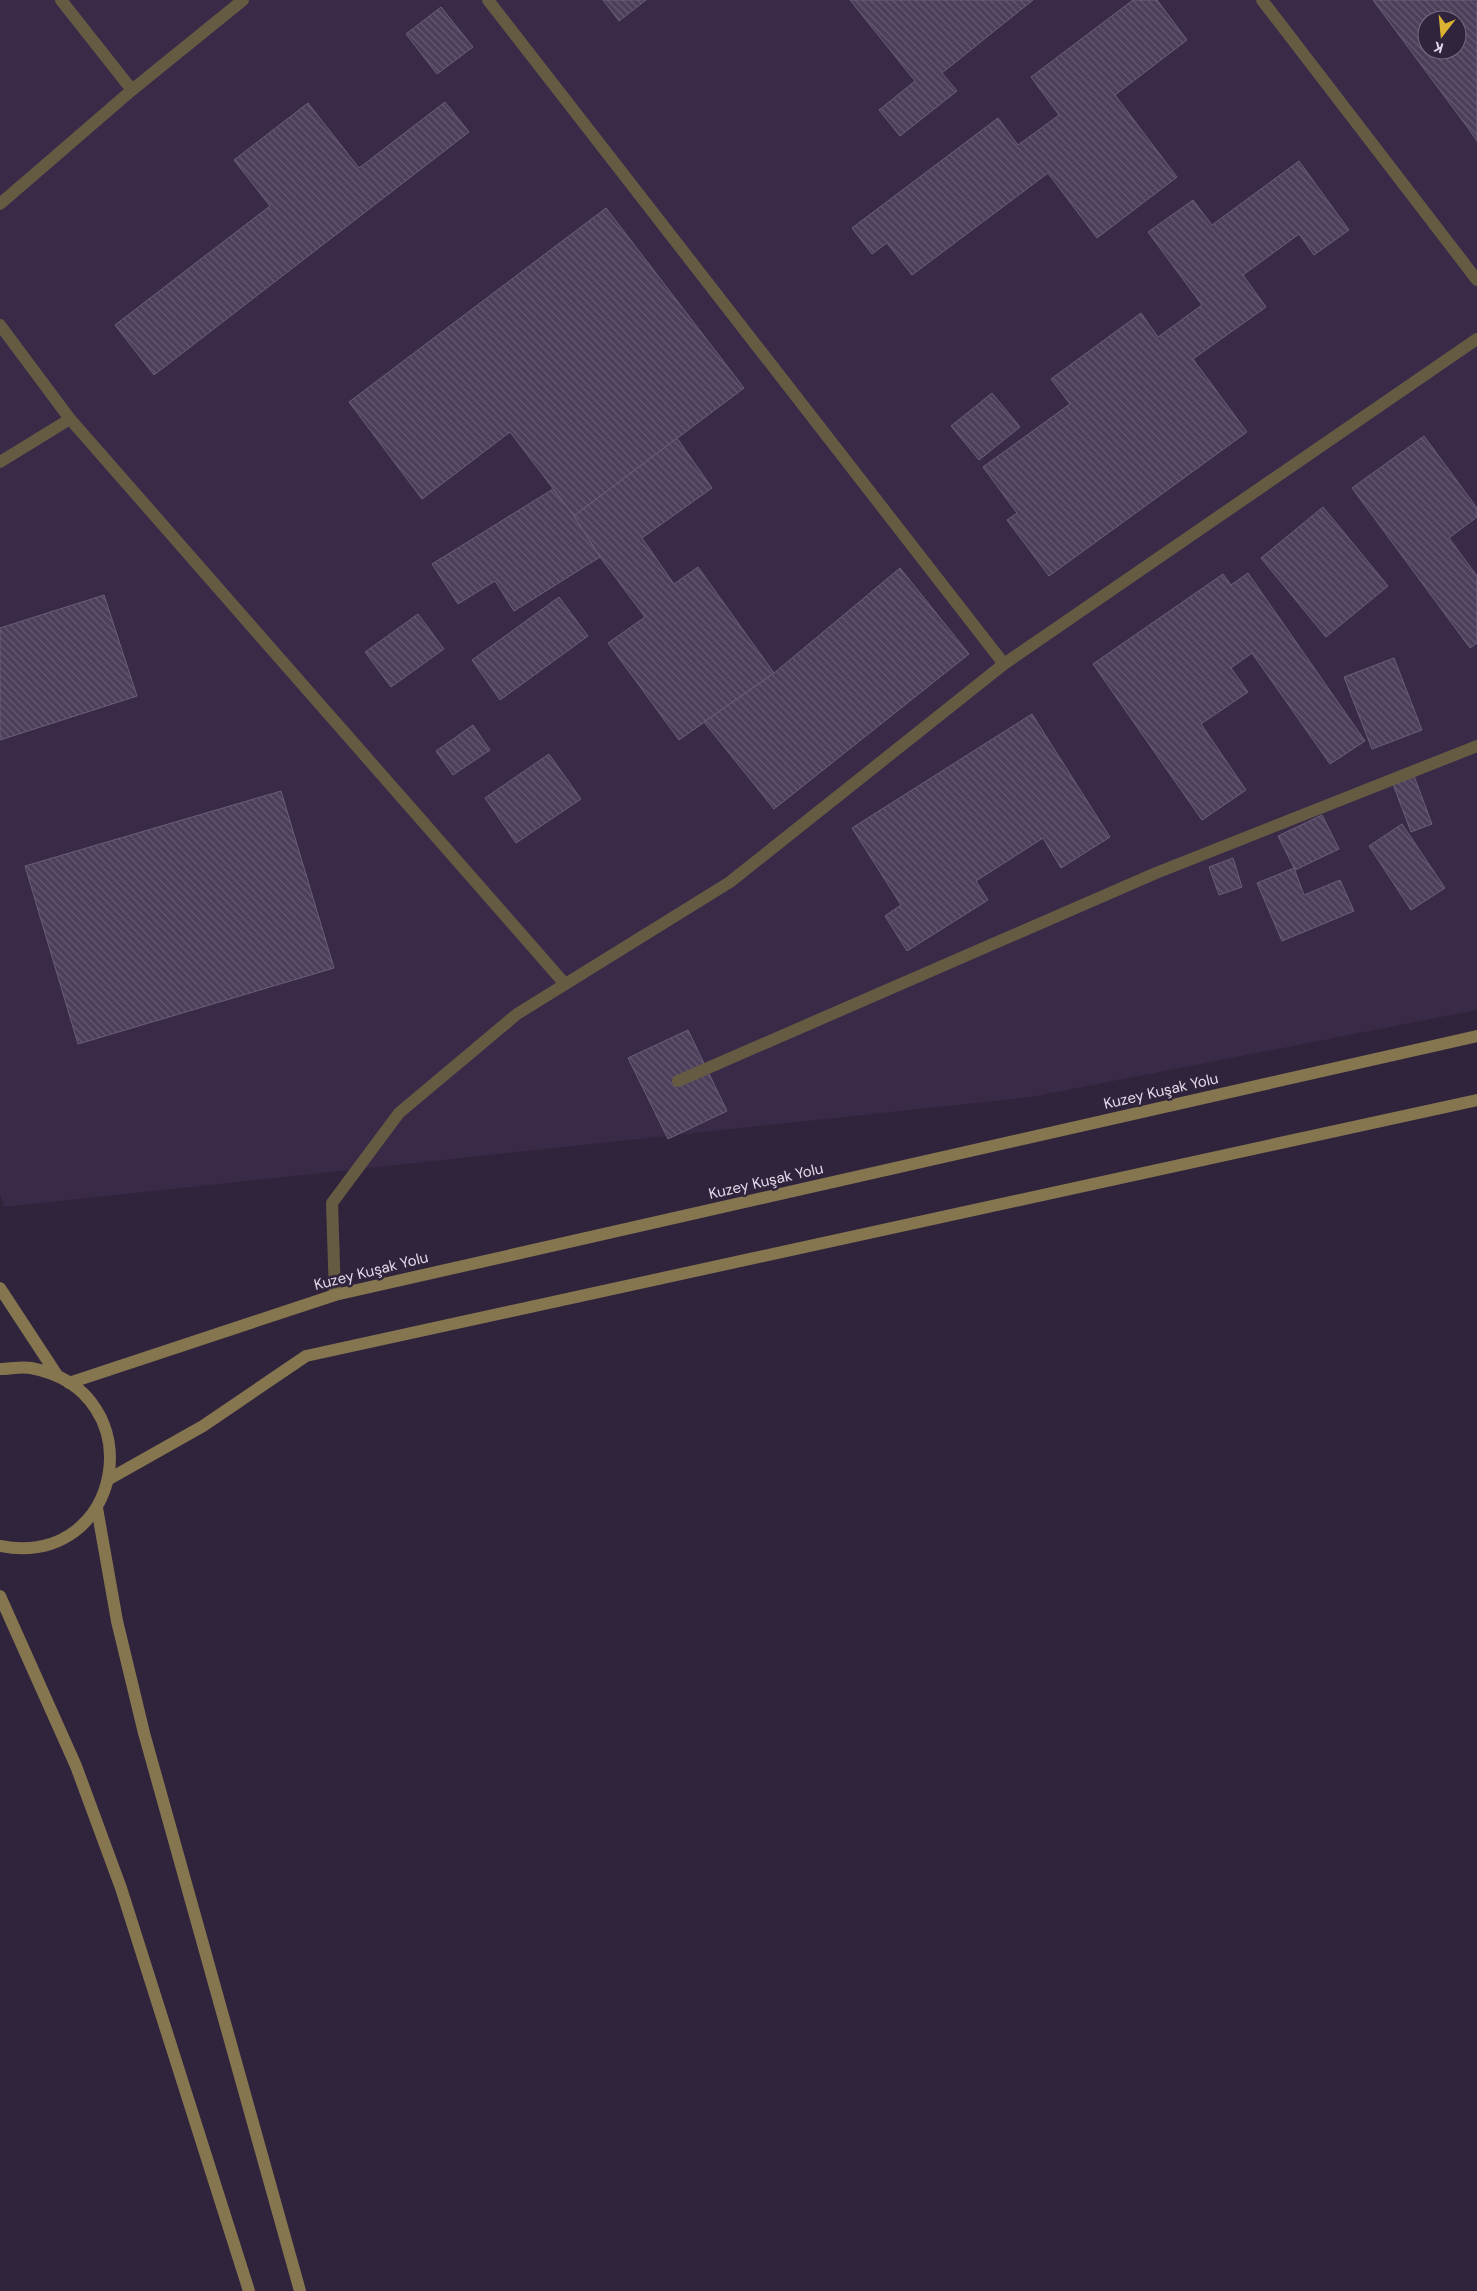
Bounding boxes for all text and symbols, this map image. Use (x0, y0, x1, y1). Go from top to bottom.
north arrow (1417, 10, 1467, 60)
text: K (1432, 38, 1445, 57)
street label: Kuzey Kuşak Yolu (1102, 1068, 1220, 1114)
street label: Kuzey Kuşak Yolu (707, 1158, 825, 1204)
street label: Kuzey Kuşak Yolu (312, 1247, 430, 1295)

